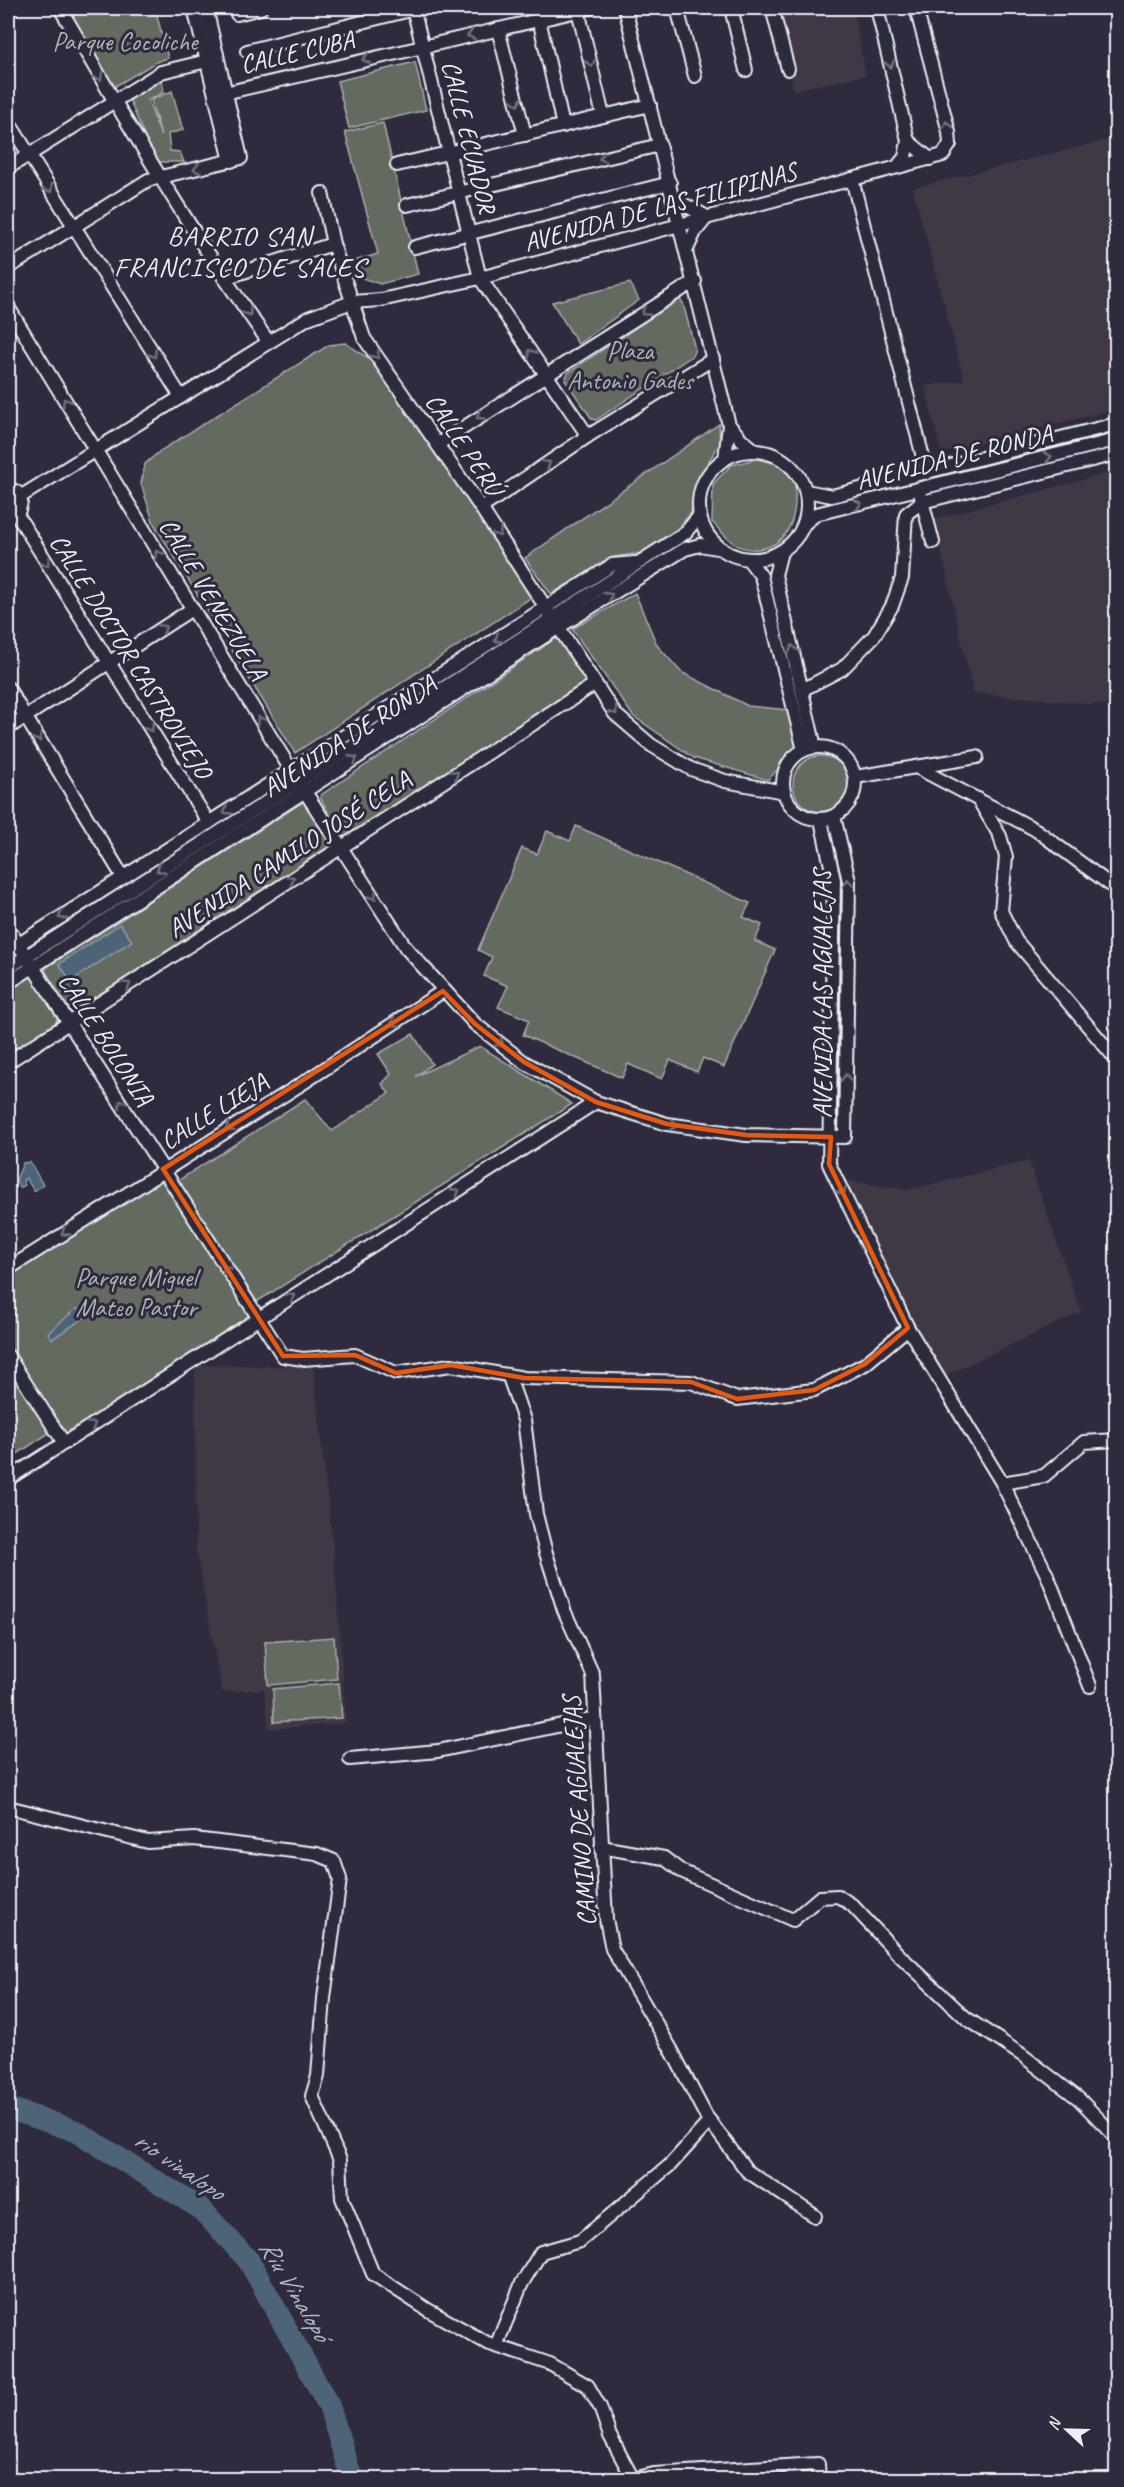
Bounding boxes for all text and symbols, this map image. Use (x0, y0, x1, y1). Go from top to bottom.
street label: CALLE CUBA (237, 22, 359, 81)
park label: Parque Cocoliche (53, 25, 200, 58)
one-way arrow (467, 28, 477, 41)
one-way arrow (361, 51, 371, 64)
street label: CALLE ECUADOR (434, 57, 504, 219)
one-way arrow (583, 58, 596, 68)
one-way arrow (883, 59, 896, 69)
one-way arrow (92, 70, 103, 81)
one-way arrow (509, 97, 522, 107)
one-way arrow (941, 120, 954, 130)
one-way arrow (599, 151, 609, 164)
street label: AVENIDA DE LAS FILIPINAS (520, 154, 803, 259)
one-way arrow (193, 162, 203, 175)
one-way arrow (42, 183, 54, 193)
district label: BARRIO SAN FRANCISCO DE SALES (114, 219, 369, 284)
one-way arrow (641, 305, 652, 316)
one-way arrow (241, 306, 252, 317)
park label: Plaza Antonio Gades (567, 334, 695, 397)
one-way arrow (146, 348, 158, 358)
one-way arrow (369, 348, 380, 359)
one-way arrow (527, 349, 538, 360)
street label: CALLE PERÚ (418, 387, 513, 505)
one-way arrow (62, 398, 74, 408)
one-way arrow (476, 409, 486, 421)
street label: AVENIDA DE RONDA (853, 416, 1057, 497)
one-way arrow (1042, 452, 1052, 465)
one-way arrow (540, 460, 551, 471)
one-way arrow (853, 499, 863, 512)
street label: CALLE VENEZUELA (152, 512, 275, 688)
one-way arrow (490, 527, 502, 537)
street label: CALLE DOCTOR CASTROVIEJO (42, 528, 221, 787)
one-way arrow (155, 549, 166, 560)
one-way arrow (39, 556, 50, 567)
one-way arrow (602, 593, 613, 604)
one-way arrow (157, 624, 167, 636)
one-way arrow (493, 631, 504, 642)
one-way arrow (787, 644, 800, 654)
street label: AVENIDA DE RONDA (256, 666, 444, 804)
one-way arrow (606, 704, 617, 715)
one-way arrow (256, 716, 268, 726)
one-way arrow (142, 722, 154, 732)
one-way arrow (31, 732, 43, 742)
one-way arrow (348, 755, 358, 767)
street label: AVENIDA CAMILO JOSÉ CELA (161, 762, 418, 945)
one-way arrow (448, 770, 459, 781)
one-way arrow (223, 804, 233, 816)
one-way arrow (156, 861, 167, 872)
street label: AVENIDA LAS AGUALEJAS (806, 865, 839, 1118)
one-way arrow (285, 875, 295, 887)
one-way arrow (841, 879, 854, 888)
one-way arrow (366, 890, 377, 901)
one-way arrow (58, 909, 69, 920)
street label: CALLE BOLONIA (51, 966, 162, 1113)
one-way arrow (120, 981, 131, 992)
one-way arrow (390, 1016, 401, 1027)
one-way arrow (493, 1035, 504, 1046)
street label: CALLE LIEJA (154, 1065, 275, 1157)
one-way arrow (840, 1074, 852, 1083)
one-way arrow (118, 1100, 129, 1111)
one-way arrow (669, 1118, 679, 1131)
one-way arrow (225, 1120, 236, 1131)
one-way arrow (834, 1186, 846, 1197)
one-way arrow (450, 1187, 460, 1199)
one-way arrow (61, 1225, 71, 1237)
park label: Parque Miguel Mateo Pastor (75, 1261, 201, 1324)
one-way arrow (222, 1265, 234, 1275)
one-way arrow (285, 1293, 296, 1304)
one-way arrow (85, 1421, 96, 1432)
street label: CAMINO DE AGUALEJAS (554, 1691, 604, 1927)
water label: rio vinalopo (127, 2122, 234, 2210)
water label: Riu Vinalopó (252, 2233, 342, 2353)
north arrow (1037, 2400, 1097, 2460)
text: N (1043, 2414, 1066, 2433)

